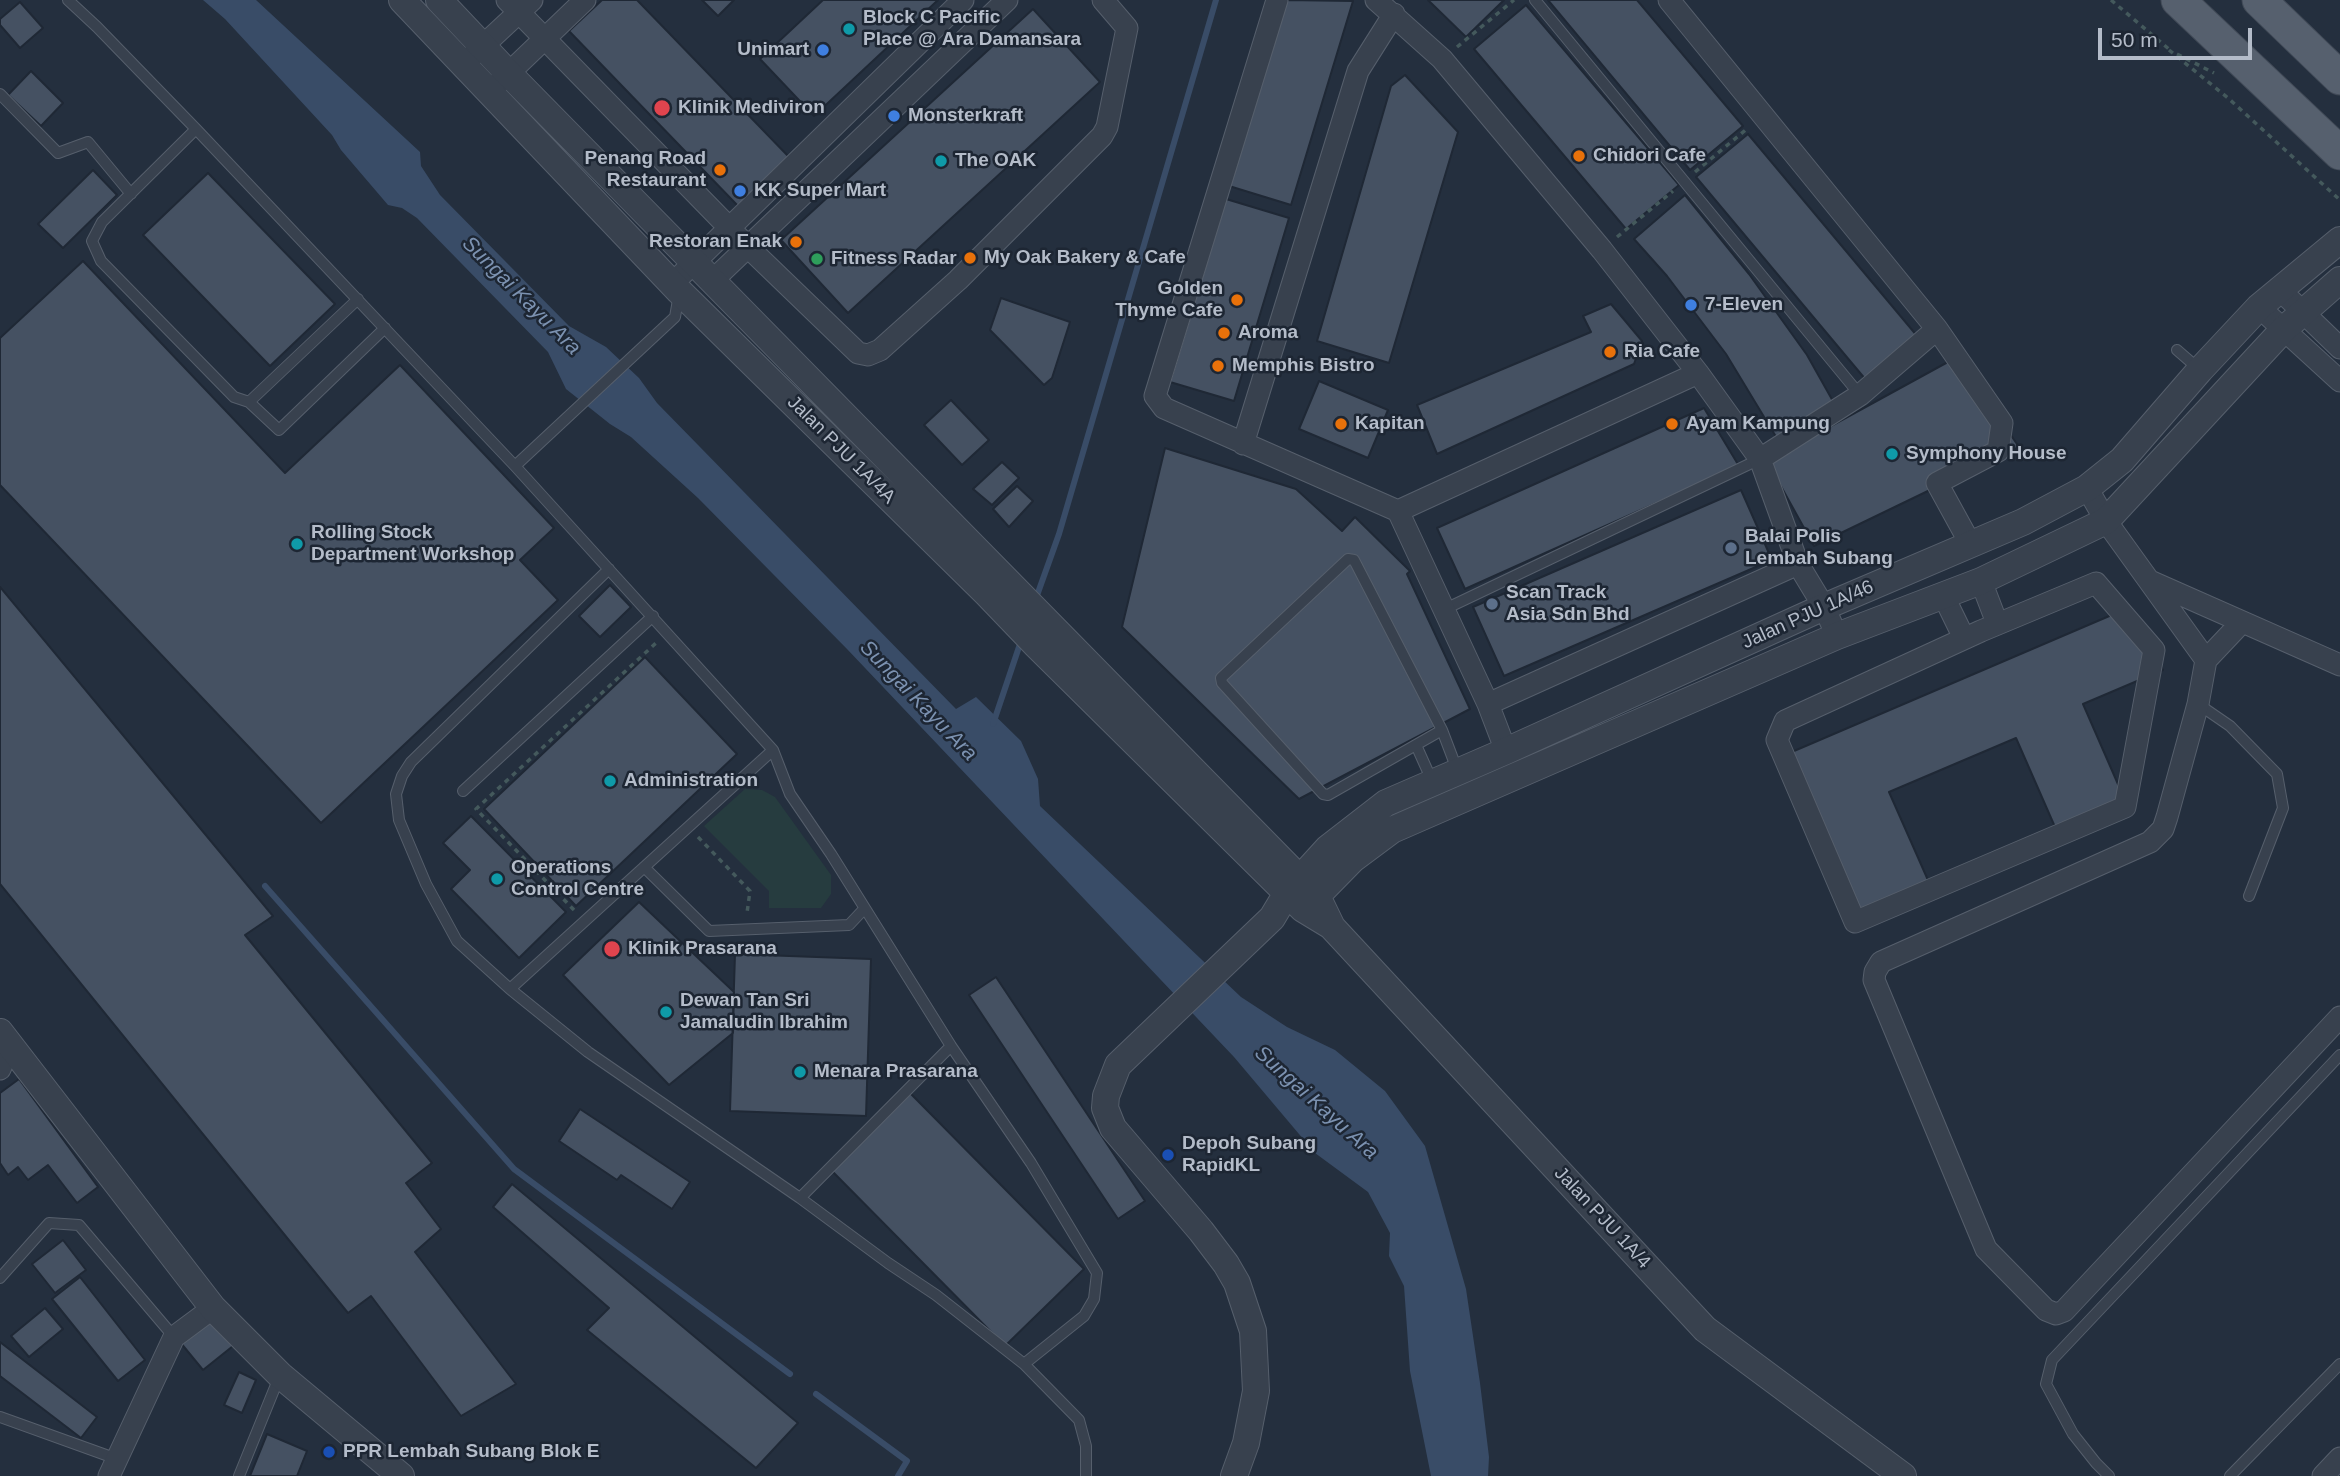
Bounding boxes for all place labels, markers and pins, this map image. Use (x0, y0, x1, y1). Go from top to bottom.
place label: Block C Pacific Place @ Ara Damansara (863, 7, 1081, 51)
marker: Block C Pacific Place @ Ara Damansara (841, 21, 857, 37)
place label: Unimart (737, 39, 809, 61)
marker: Unimart (815, 42, 831, 58)
place label: Klinik Mediviron (678, 97, 825, 119)
marker: Klinik Mediviron (652, 98, 672, 118)
place label: Monsterkraft (908, 105, 1023, 127)
marker: Monsterkraft (886, 108, 902, 124)
place label: Chidori Cafe (1593, 145, 1706, 167)
place label: Penang Road Restaurant (585, 148, 706, 192)
marker: Chidori Cafe (1571, 148, 1587, 164)
place label: The OAK (955, 150, 1036, 172)
marker: The OAK (933, 153, 949, 169)
marker: Penang Road Restaurant (712, 162, 728, 178)
place label: KK Super Mart (754, 180, 886, 202)
marker: KK Super Mart (732, 183, 748, 199)
place label: Restoran Enak (649, 231, 782, 253)
marker: Restoran Enak (788, 234, 804, 250)
place label: My Oak Bakery & Cafe (984, 247, 1186, 269)
place label: Fitness Radar (831, 248, 957, 270)
marker: My Oak Bakery & Cafe (962, 250, 978, 266)
marker: Fitness Radar (809, 251, 825, 267)
place label: Golden Thyme Cafe (1115, 278, 1223, 322)
marker: Golden Thyme Cafe (1229, 292, 1245, 308)
place label: 7-Eleven (1705, 294, 1783, 316)
marker: 7-Eleven (1683, 297, 1699, 313)
place label: Aroma (1238, 322, 1298, 344)
marker: Aroma (1216, 325, 1232, 341)
place label: Ria Cafe (1624, 341, 1700, 363)
marker: Ria Cafe (1602, 344, 1618, 360)
place label: Memphis Bistro (1232, 355, 1375, 377)
marker: Memphis Bistro (1210, 358, 1226, 374)
place label: Kapitan (1355, 413, 1425, 435)
place label: Ayam Kampung (1686, 413, 1830, 435)
marker: Kapitan (1333, 416, 1349, 432)
marker: Ayam Kampung (1664, 416, 1680, 432)
place label: Symphony House (1906, 443, 2066, 465)
marker: Symphony House (1884, 446, 1900, 462)
place label: Rolling Stock Department Workshop (311, 522, 514, 566)
place label: Balai Polis Lembah Subang (1745, 526, 1893, 570)
marker: Rolling Stock Department Workshop (289, 536, 305, 552)
marker: Balai Polis Lembah Subang (1723, 540, 1739, 556)
place label: Scan Track Asia Sdn Bhd (1506, 582, 1630, 626)
marker: Scan Track Asia Sdn Bhd (1484, 596, 1500, 612)
place label: Administration (624, 770, 758, 792)
marker: Administration (602, 773, 618, 789)
place label: Operations Control Centre (511, 857, 644, 901)
marker: Operations Control Centre (489, 871, 505, 887)
place label: Klinik Prasarana (628, 938, 777, 960)
marker: Klinik Prasarana (602, 939, 622, 959)
place label: Dewan Tan Sri Jamaludin Ibrahim (680, 990, 848, 1034)
marker: Dewan Tan Sri Jamaludin Ibrahim (658, 1004, 674, 1020)
place label: Menara Prasarana (814, 1061, 978, 1083)
marker: Menara Prasarana (792, 1064, 808, 1080)
place label: Depoh Subang RapidKL (1182, 1133, 1316, 1177)
marker: Depoh Subang RapidKL (1160, 1147, 1176, 1163)
place label: PPR Lembah Subang Blok E (343, 1441, 600, 1463)
marker: PPR Lembah Subang Blok E (321, 1444, 337, 1460)

